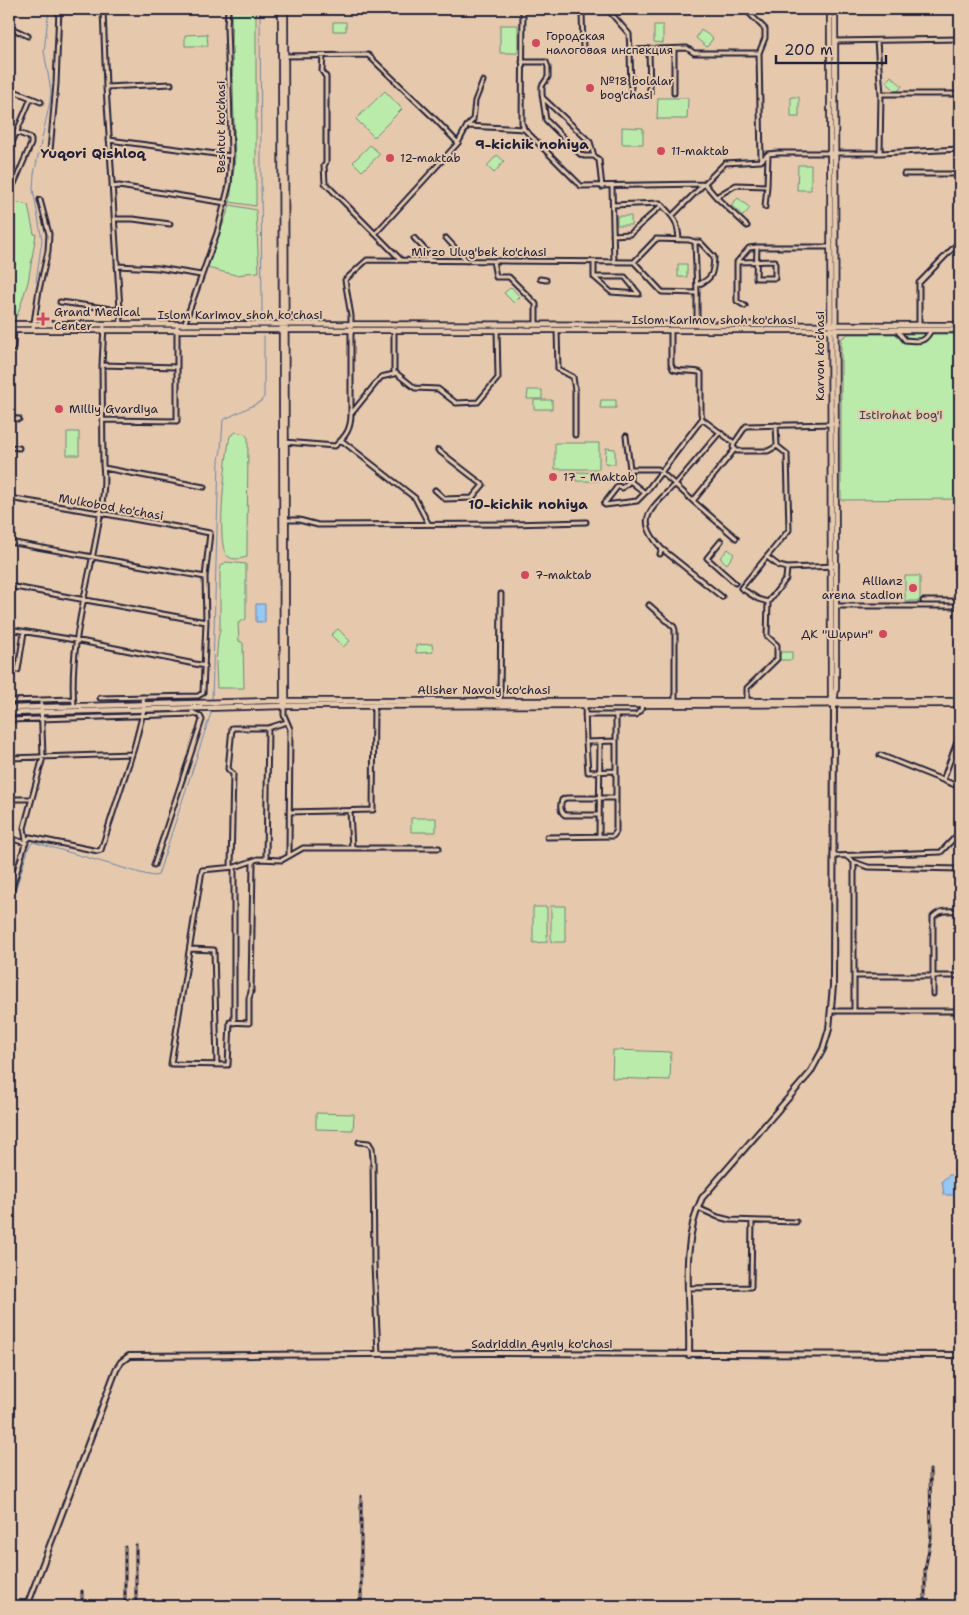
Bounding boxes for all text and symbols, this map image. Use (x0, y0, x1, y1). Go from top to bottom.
place label: Городская налоговая инспекция (546, 28, 673, 58)
scale bar (776, 32, 886, 64)
marker: Городская налоговая инспекция (530, 37, 542, 49)
text: 200 m (784, 40, 833, 60)
place label: №18 bolalar bog'chasi (600, 73, 674, 103)
street label: Beshtut ko'chasi (213, 81, 229, 173)
marker: №18 bolalar bog'chasi (584, 82, 596, 94)
district label: 9-kichik nohiya (475, 135, 589, 153)
place label: 11-maktab (671, 143, 729, 159)
district label: Yuqori Qishloq (41, 144, 147, 162)
marker: 11-maktab (655, 145, 667, 157)
place label: 12-maktab (400, 150, 461, 166)
marker: 12-maktab (384, 152, 396, 164)
street label: Mirzo Ulug'bek ko'chasi (411, 244, 547, 260)
place label: Grand Medical Center (54, 304, 141, 334)
street label: Islom Karimov shoh ko'chasi (157, 307, 323, 323)
street label: Karvon ko'chasi (812, 311, 828, 401)
marker: Grand Medical Center (36, 312, 50, 326)
street label: Islom Karimov shoh ko'chasi (631, 312, 797, 328)
place label: Milliy Gvardiya (69, 401, 159, 417)
marker: Milliy Gvardiya (53, 403, 65, 415)
park label: Istirohat bog'i (859, 407, 943, 423)
place label: 17 - Maktab (563, 469, 635, 485)
marker: 17 - Maktab (547, 471, 559, 483)
street label: Mulkobod ko'chasi (57, 490, 165, 524)
district label: 10-kichik nohiya (468, 495, 588, 513)
place label: 7-maktab (535, 567, 592, 583)
marker: 7-maktab (519, 569, 531, 581)
place label: Allianz arena stadion (822, 573, 903, 603)
marker: Allianz arena stadion (907, 582, 919, 594)
place label: ДК "Ширин" (801, 626, 873, 642)
marker: ДК "Ширин" (877, 628, 889, 640)
street label: Alisher Navoiy ko'chasi (417, 682, 551, 698)
street label: Sadriddin Ayniy ko'chasi (471, 1336, 613, 1352)

